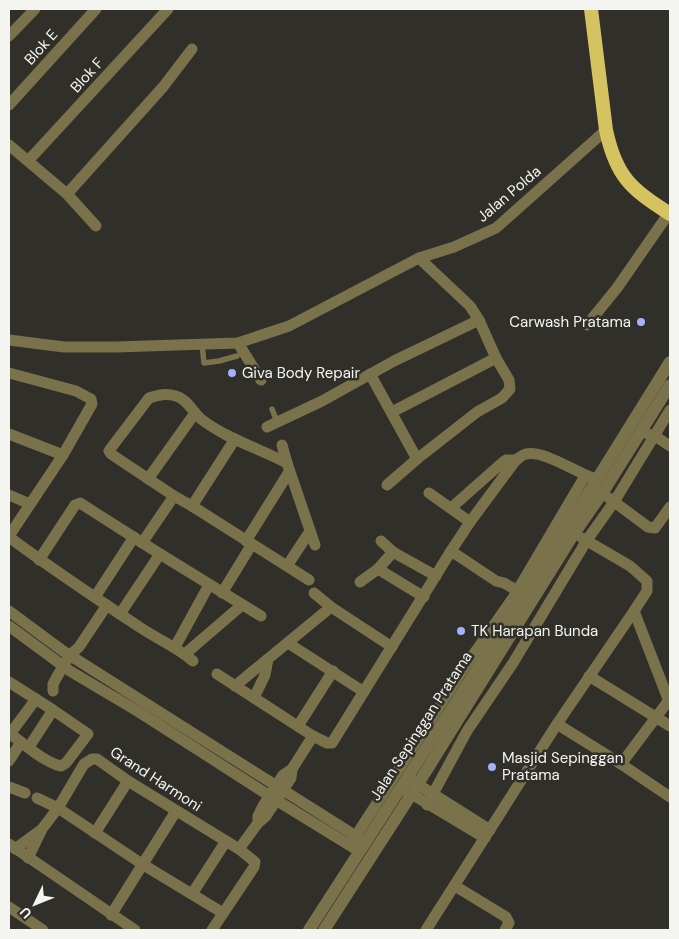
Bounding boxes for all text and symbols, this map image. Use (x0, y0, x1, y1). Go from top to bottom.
street label: Blok E (20, 25, 62, 69)
street label: Blok F (66, 53, 108, 97)
street label: Jalan Polda (473, 161, 545, 227)
place label: Carwash Pratama (509, 312, 631, 332)
marker: Carwash Pratama (635, 316, 647, 328)
place label: Giva Body Repair (242, 363, 360, 383)
marker: Giva Body Repair (226, 367, 238, 379)
place label: TK Harapan Bunda (471, 621, 598, 641)
marker: TK Harapan Bunda (455, 625, 467, 637)
street label: Jalan Sepinggan Pratama (365, 648, 477, 804)
street label: Grand Harmoni (106, 742, 206, 816)
place label: Masjid Sepinggan Pratama (502, 748, 623, 785)
marker: Masjid Sepinggan Pratama (486, 761, 498, 773)
north arrow (10, 879, 60, 929)
text: U (16, 903, 35, 923)

